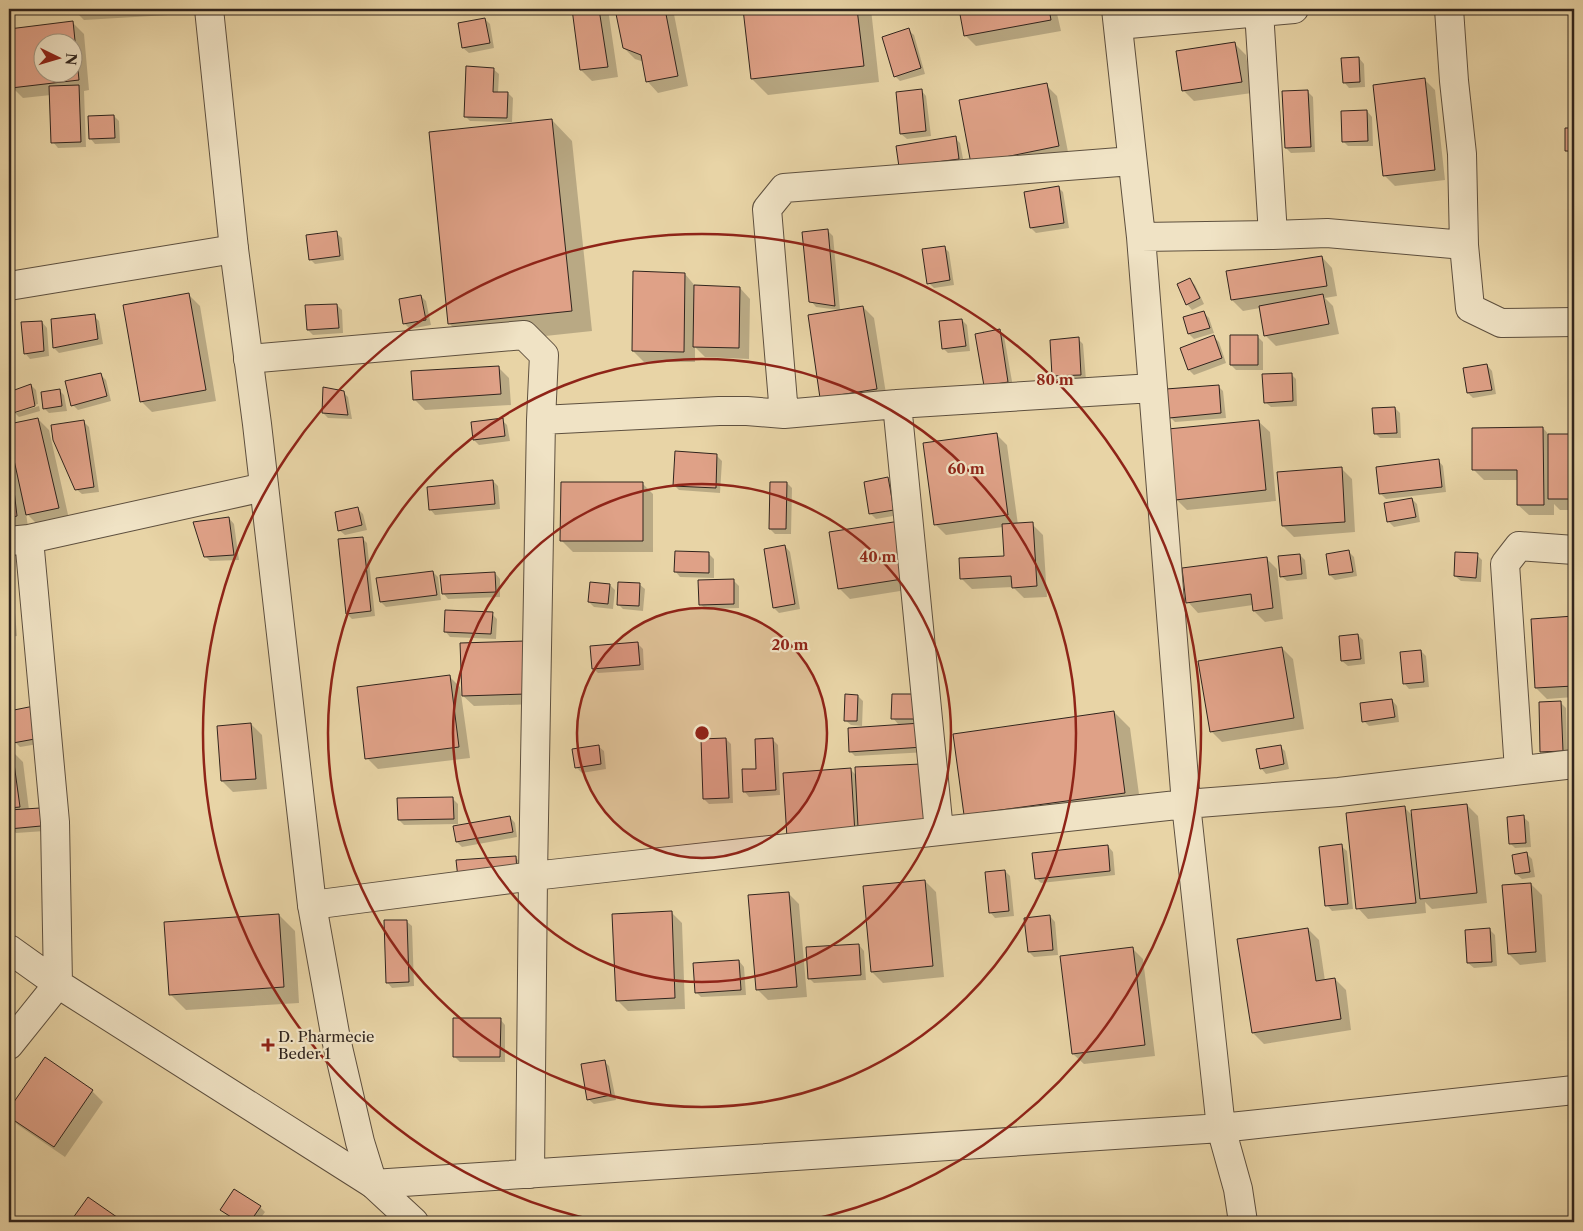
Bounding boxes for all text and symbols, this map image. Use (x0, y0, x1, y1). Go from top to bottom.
north arrow (32, 32, 82, 82)
text: N (61, 52, 80, 66)
text: 80 m (1036, 370, 1074, 389)
text: 60 m (947, 459, 985, 478)
text: 40 m (859, 547, 897, 566)
text: 20 m (771, 635, 809, 654)
centre of rings (693, 724, 711, 742)
place label: D. Pharmecie Beder 1 (278, 1027, 374, 1063)
marker: D. Pharmecie Beder 1 (262, 1039, 274, 1051)

